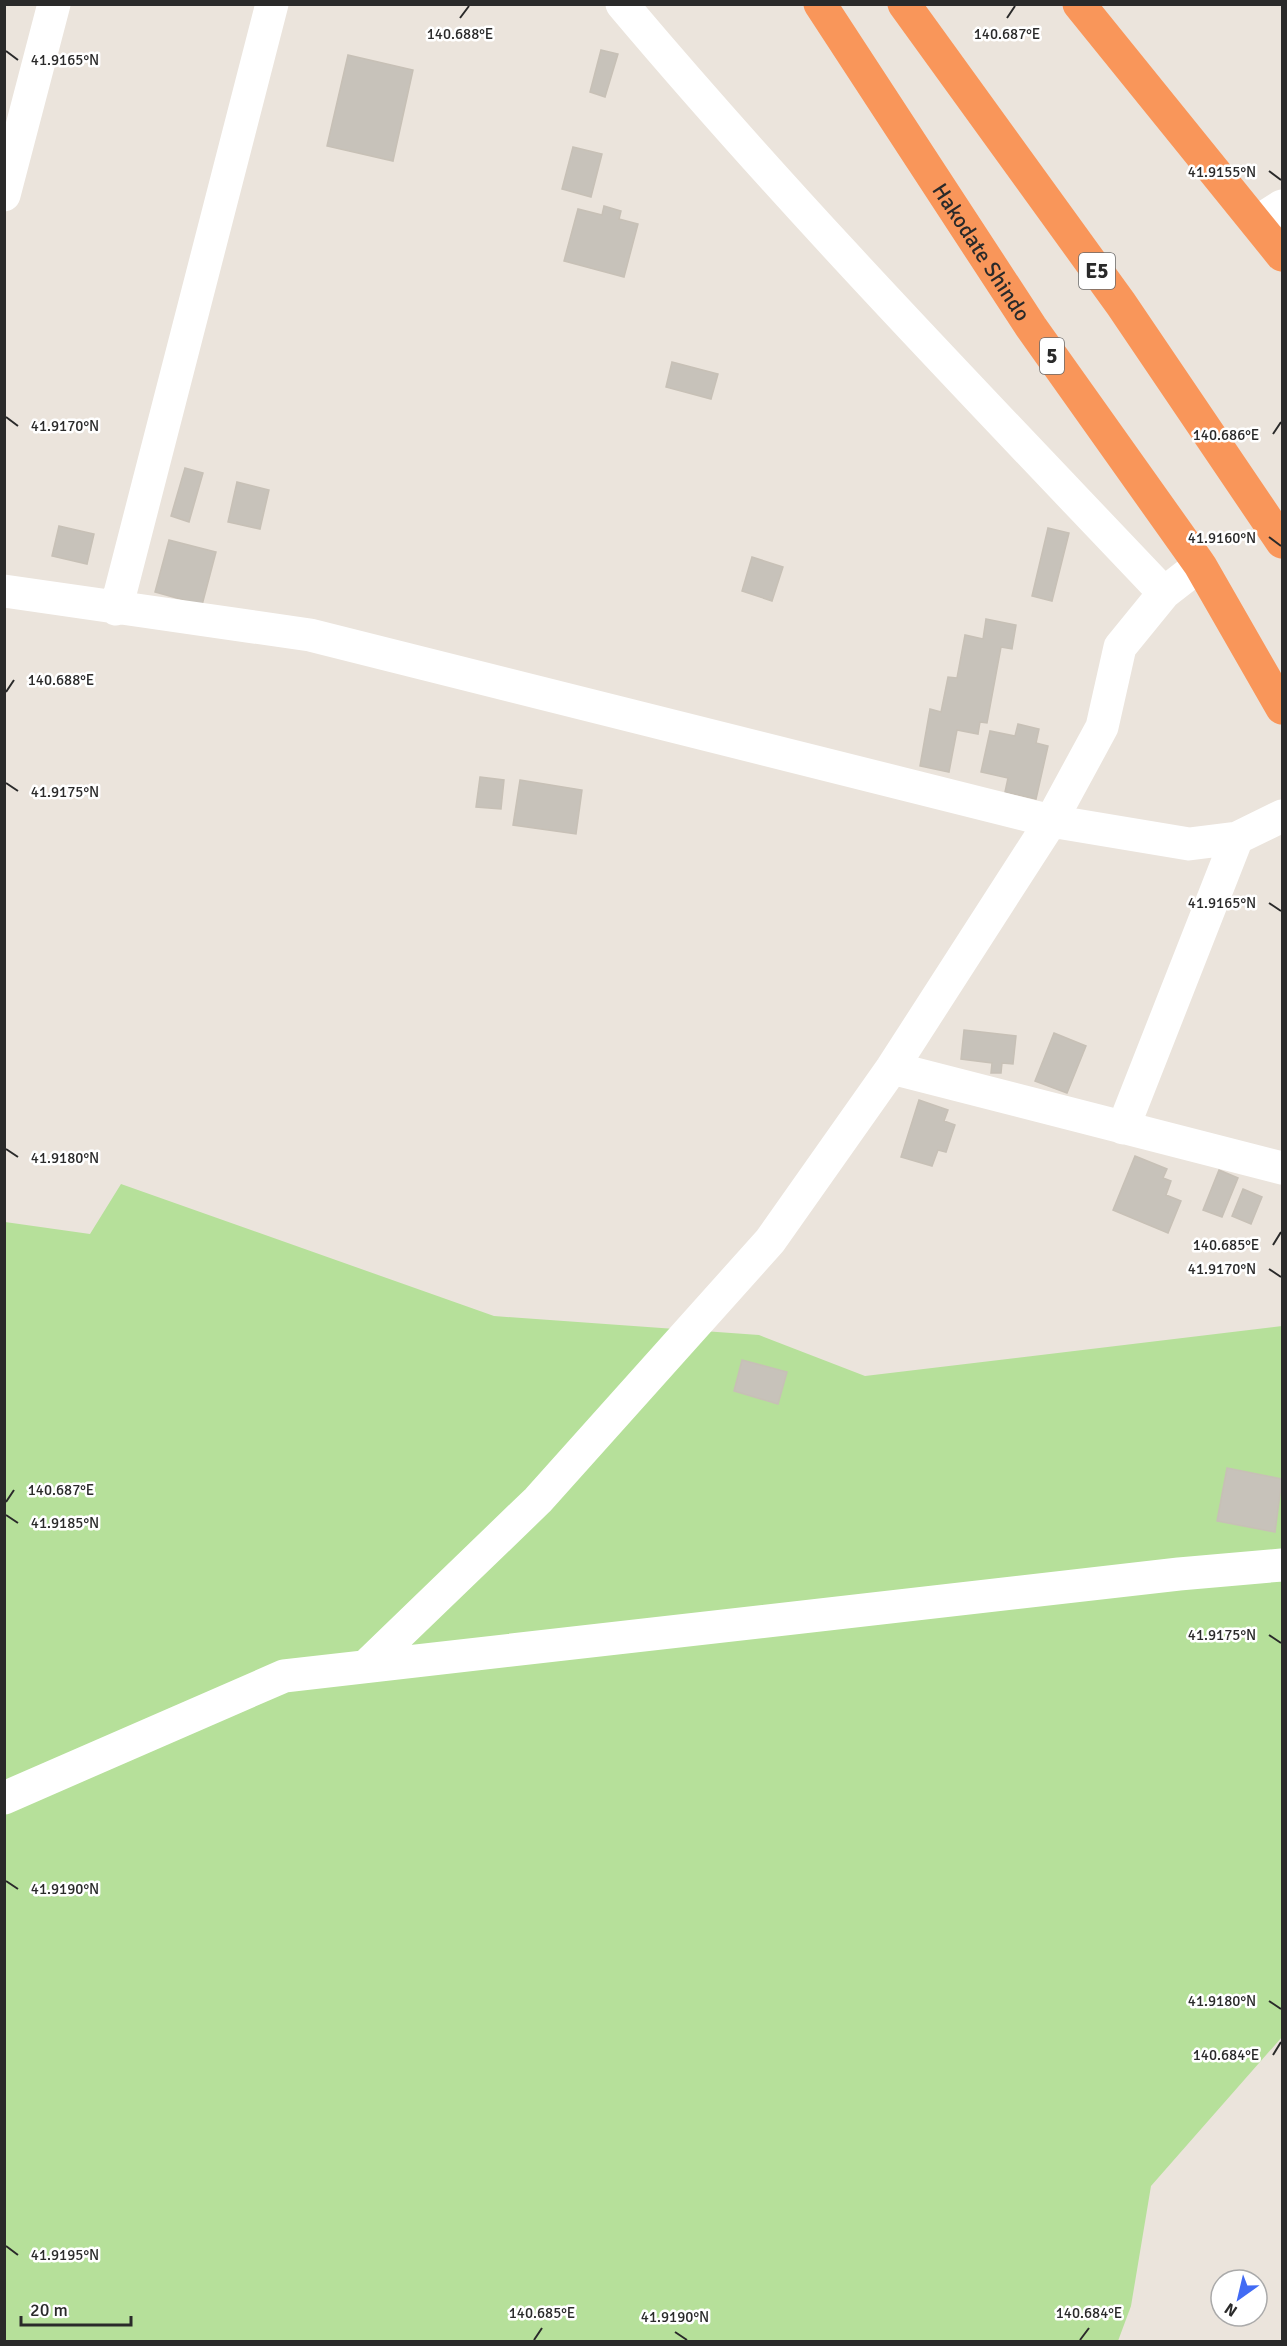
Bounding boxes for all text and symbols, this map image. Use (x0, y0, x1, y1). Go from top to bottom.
text: 140.688°E (427, 25, 493, 43)
text: 140.687°E (974, 25, 1040, 43)
text: 41.9165°N (31, 51, 99, 69)
text: 41.9155°N (1188, 163, 1256, 181)
street label: Hakodate Shindo (927, 178, 1036, 326)
road number: E5 (1079, 253, 1115, 289)
road number: 5 (1040, 338, 1064, 374)
text: 41.9170°N (31, 417, 99, 435)
text: 140.686°E (1193, 426, 1259, 444)
text: 41.9160°N (1188, 529, 1256, 547)
text: 140.688°E (28, 671, 94, 689)
text: 41.9175°N (31, 783, 99, 801)
text: 41.9165°N (1188, 894, 1256, 912)
text: 41.9180°N (31, 1149, 99, 1167)
text: 140.685°E (1193, 1236, 1259, 1254)
text: 41.9170°N (1188, 1260, 1256, 1278)
text: 140.687°E (28, 1481, 94, 1499)
text: 41.9185°N (31, 1514, 99, 1532)
text: 41.9175°N (1188, 1626, 1256, 1644)
text: 41.9190°N (31, 1880, 99, 1898)
text: 41.9180°N (1188, 1992, 1256, 2010)
text: 140.684°E (1193, 2046, 1259, 2064)
text: 41.9195°N (31, 2246, 99, 2264)
north arrow (1209, 2268, 1269, 2328)
scale bar (21, 2289, 130, 2327)
text: N (1221, 2298, 1241, 2321)
text: 20 m (30, 2299, 68, 2321)
text: 140.685°E (509, 2304, 575, 2322)
text: 140.684°E (1056, 2304, 1122, 2322)
text: 41.9190°N (641, 2308, 709, 2326)

